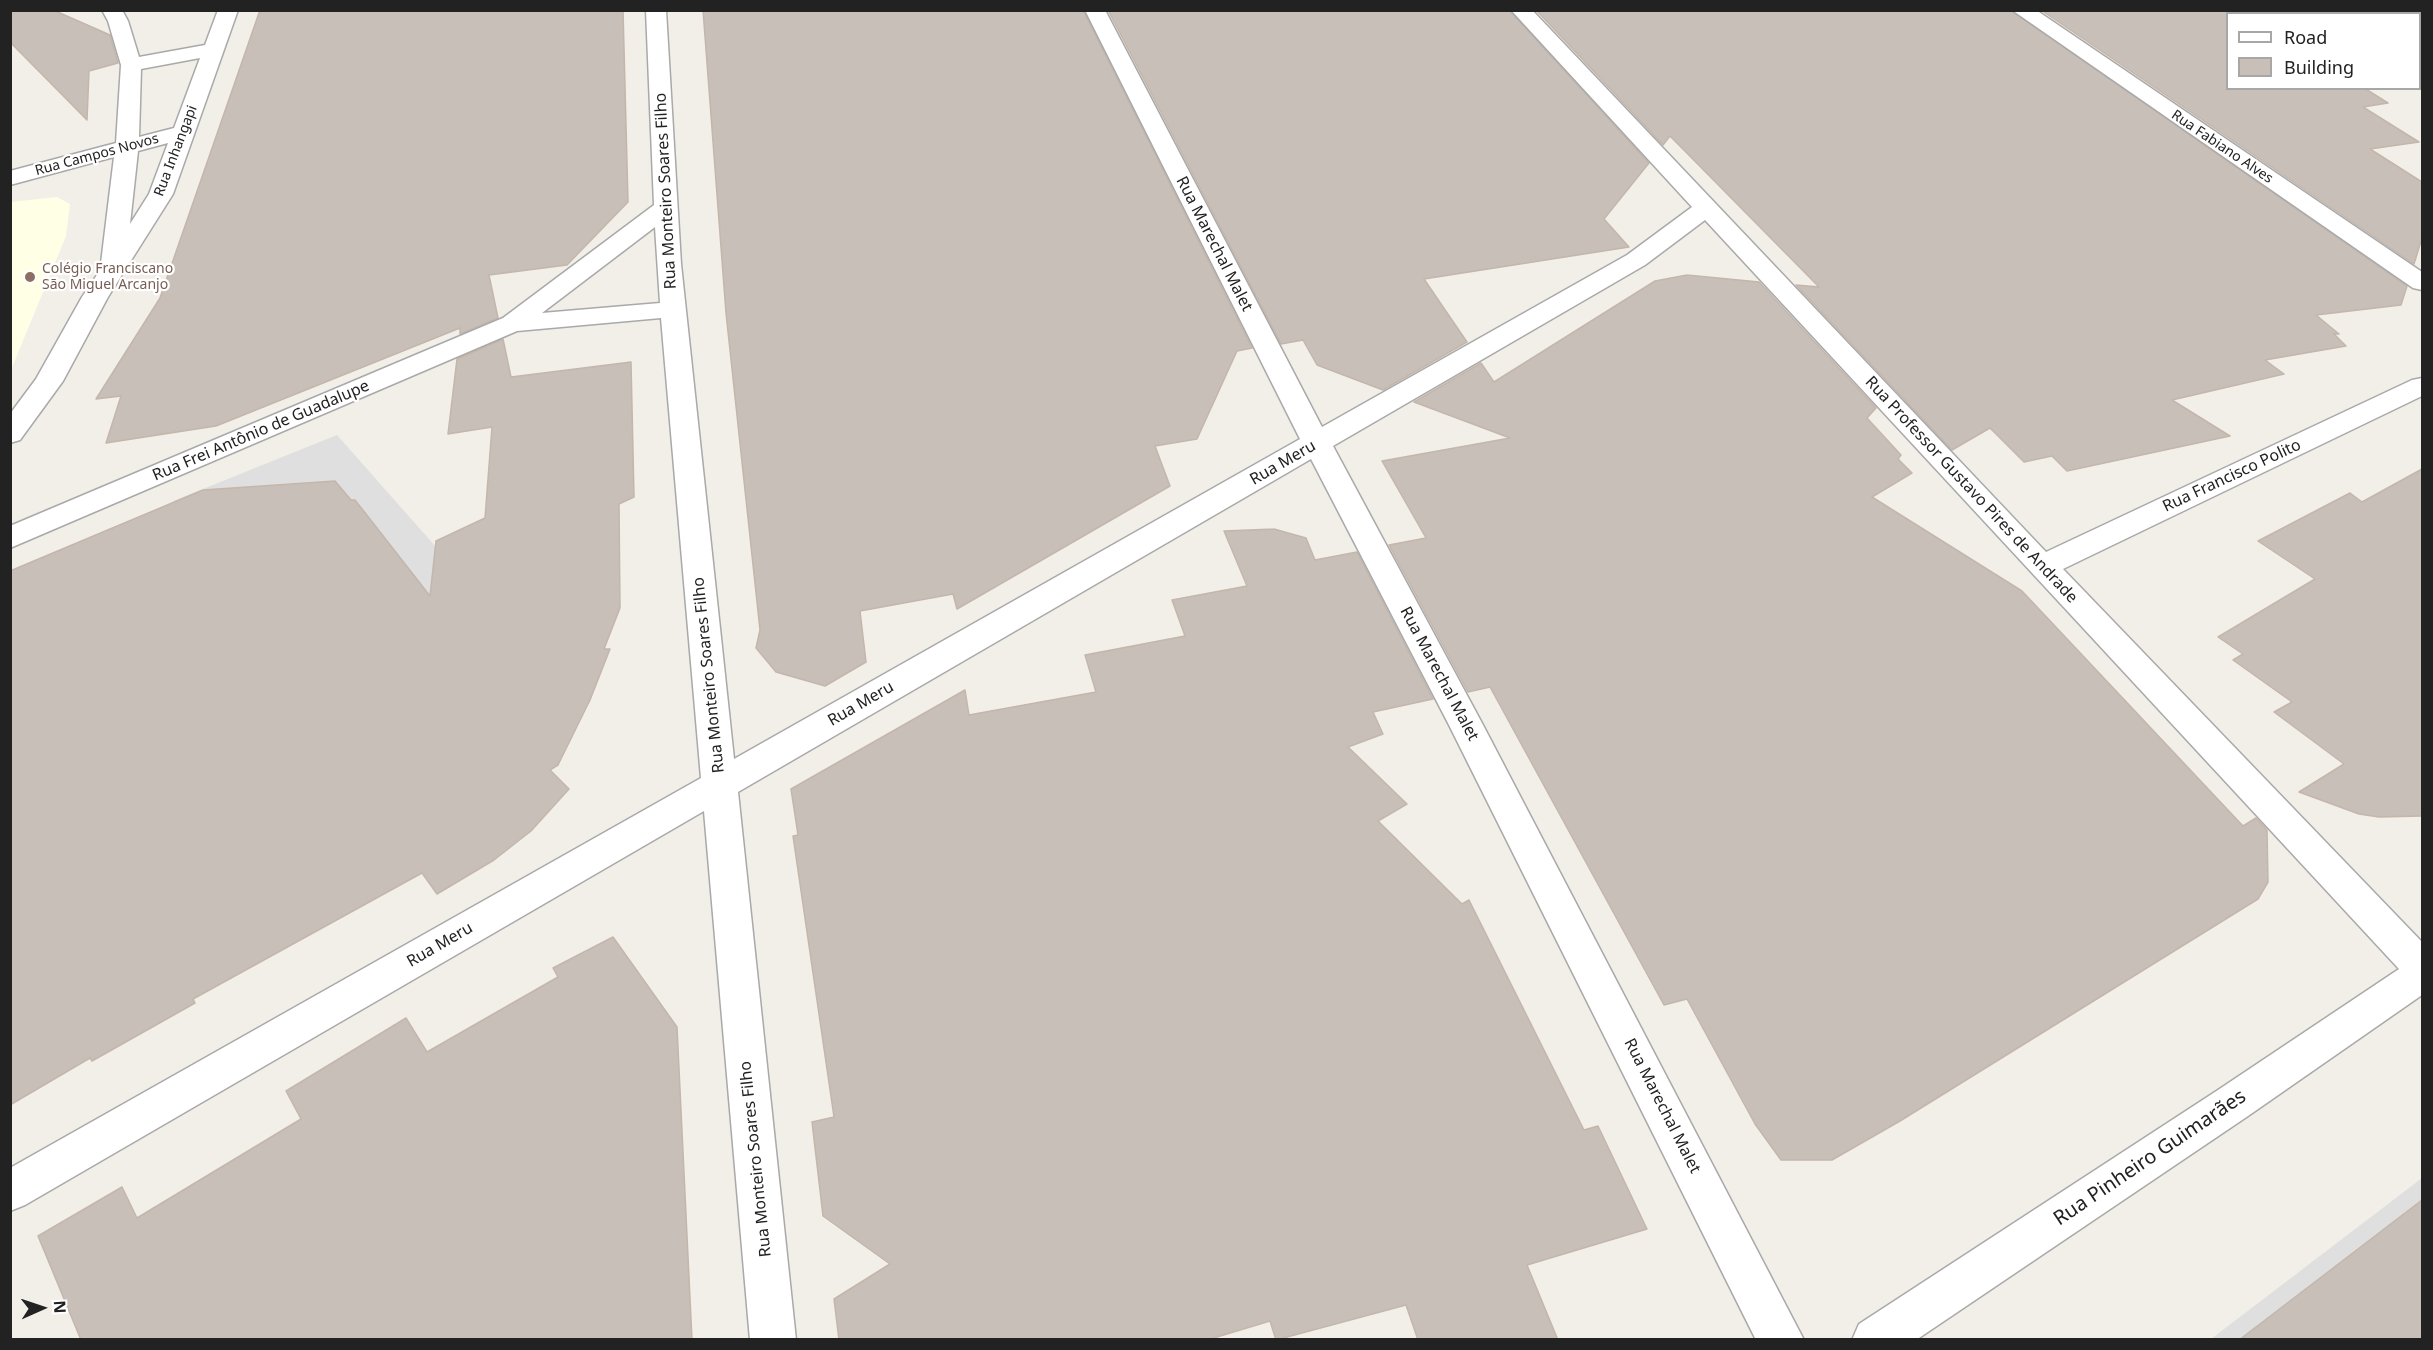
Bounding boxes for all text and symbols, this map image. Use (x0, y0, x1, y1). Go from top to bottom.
legend (2226, 12, 2421, 90)
text: Road (2284, 25, 2327, 49)
text: Building (2284, 55, 2354, 79)
street label: Rua Monteiro Soares Filho (651, 92, 681, 290)
street label: Rua Inhangapi (151, 103, 201, 199)
street label: Rua Fabiano Alves (2168, 107, 2276, 187)
street label: Rua Campos Novos (33, 130, 161, 180)
street label: Rua Marechal Malet (1172, 173, 1256, 315)
place label: Colégio Franciscano São Miguel Arcanjo (42, 261, 173, 294)
marker: Colégio Franciscano São Miguel Arcanjo (23, 270, 37, 284)
street label: Rua Professor Gustavo Pires de Andrade (1861, 373, 2081, 607)
street label: Rua Frei Antônio de Guadalupe (150, 377, 372, 485)
street label: Rua Francisco Polito (2160, 435, 2304, 517)
street label: Rua Meru (1247, 436, 1319, 490)
street label: Rua Monteiro Soares Filho (689, 576, 729, 774)
street label: Rua Marechal Malet (1396, 604, 1482, 744)
street label: Rua Meru (825, 677, 897, 731)
street label: Rua Meru (404, 918, 476, 972)
street label: Rua Marechal Malet (1620, 1035, 1704, 1177)
street label: Rua Monteiro Soares Filho (736, 1060, 776, 1258)
street label: Rua Pinheiro Guimarães (2049, 1085, 2251, 1231)
north arrow (12, 1278, 72, 1338)
text: N (49, 1300, 71, 1314)

